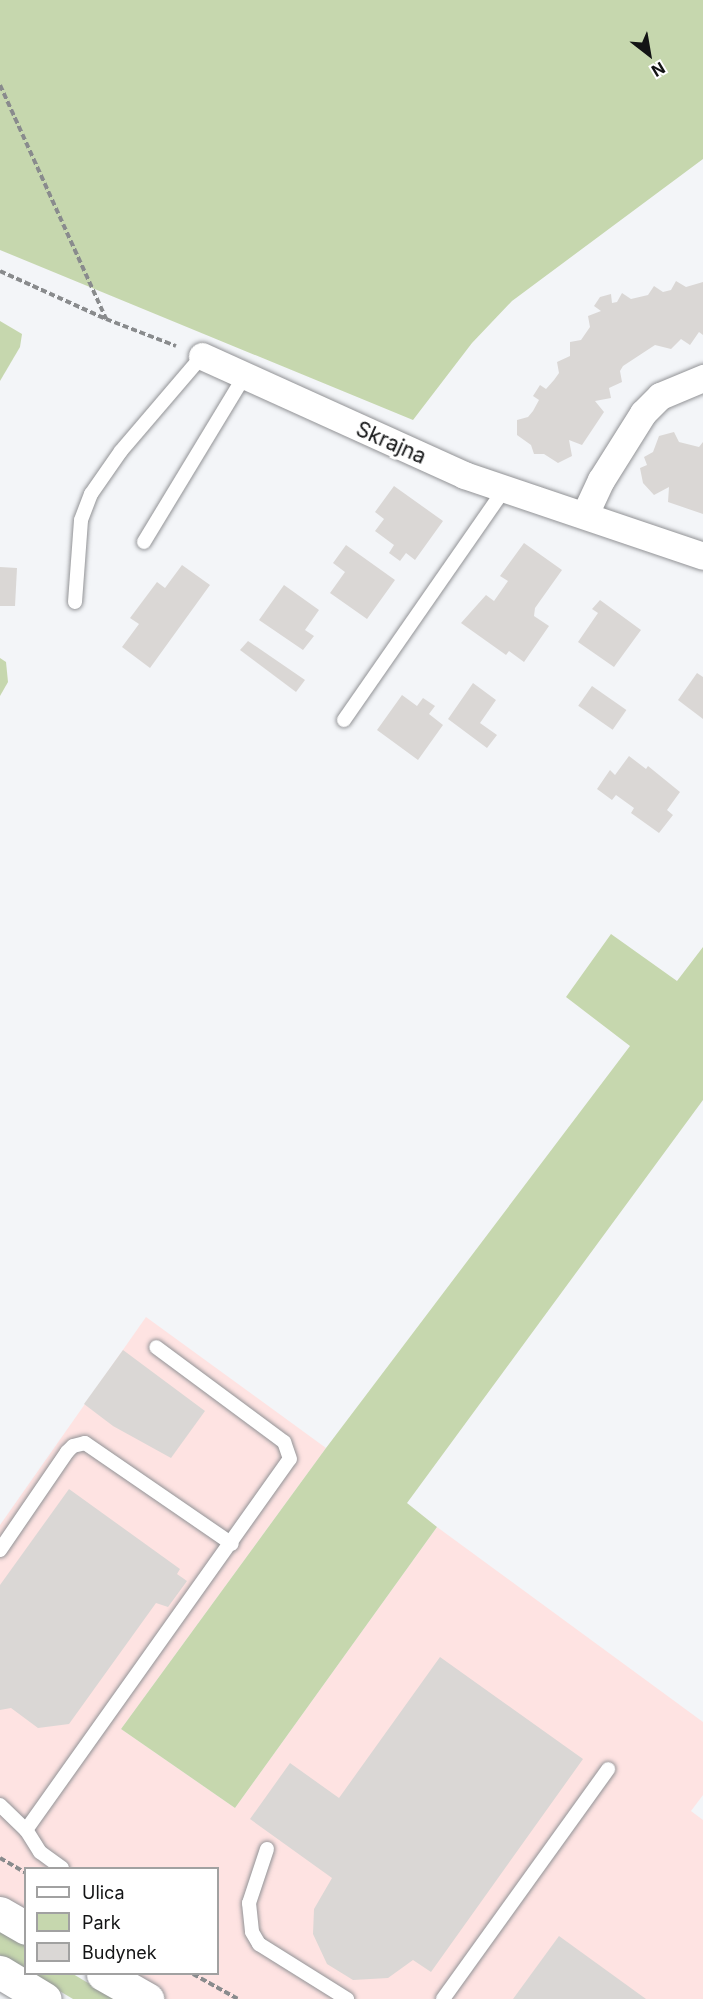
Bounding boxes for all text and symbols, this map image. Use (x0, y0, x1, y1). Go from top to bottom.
north arrow (619, 24, 679, 84)
text: N (648, 58, 669, 81)
street label: Skrajna (352, 416, 430, 470)
legend (24, 1867, 219, 1975)
text: Ulica (82, 1882, 125, 1903)
text: Park (82, 1912, 121, 1933)
text: Budynek (82, 1942, 157, 1963)

